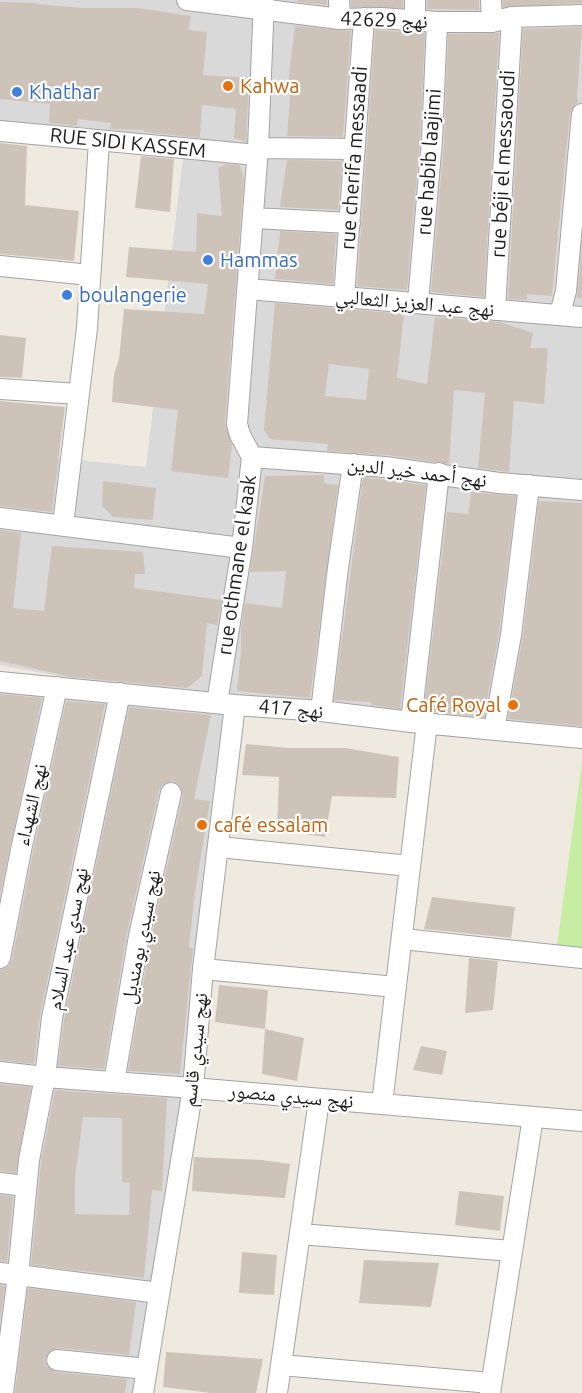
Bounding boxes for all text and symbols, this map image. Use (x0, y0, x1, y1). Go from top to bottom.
street label: نهج 42629 (340, 6, 428, 34)
street label: rue cherifa messaadi (336, 65, 372, 251)
street label: rue béji el messaoudi (486, 69, 520, 259)
place label: Kahwa (240, 74, 300, 98)
marker: Kahwa (221, 79, 235, 93)
place label: Khathar (29, 80, 100, 104)
marker: Khathar (10, 85, 24, 99)
street label: rue habib laajimi (412, 88, 446, 236)
street label: RUE SIDI KASSEM (49, 123, 207, 163)
place label: Hammas (220, 248, 298, 272)
marker: Hammas (201, 253, 215, 267)
place label: boulangerie (79, 283, 187, 307)
street label: نهج عبد العزيز الثعالبي (335, 284, 495, 322)
marker: boulangerie (60, 288, 74, 302)
street label: نهج أحمد خير الدين (346, 452, 488, 492)
street label: rue othmane el kaak (212, 473, 262, 657)
place label: Café Royal (406, 693, 501, 717)
street label: نهج 417 (258, 694, 324, 724)
marker: Café Royal (506, 698, 520, 712)
street label: نهج الشهداء (10, 761, 52, 849)
place label: café essalam (214, 813, 328, 837)
marker: café essalam (195, 818, 209, 832)
street label: نهج سدي عبد السلام (42, 866, 94, 1012)
street label: نهج سيدي بومنديل (116, 868, 166, 1006)
street label: نهج سيدي قاسم (177, 992, 213, 1108)
street label: نهج سيدي منصور (227, 1079, 355, 1113)

